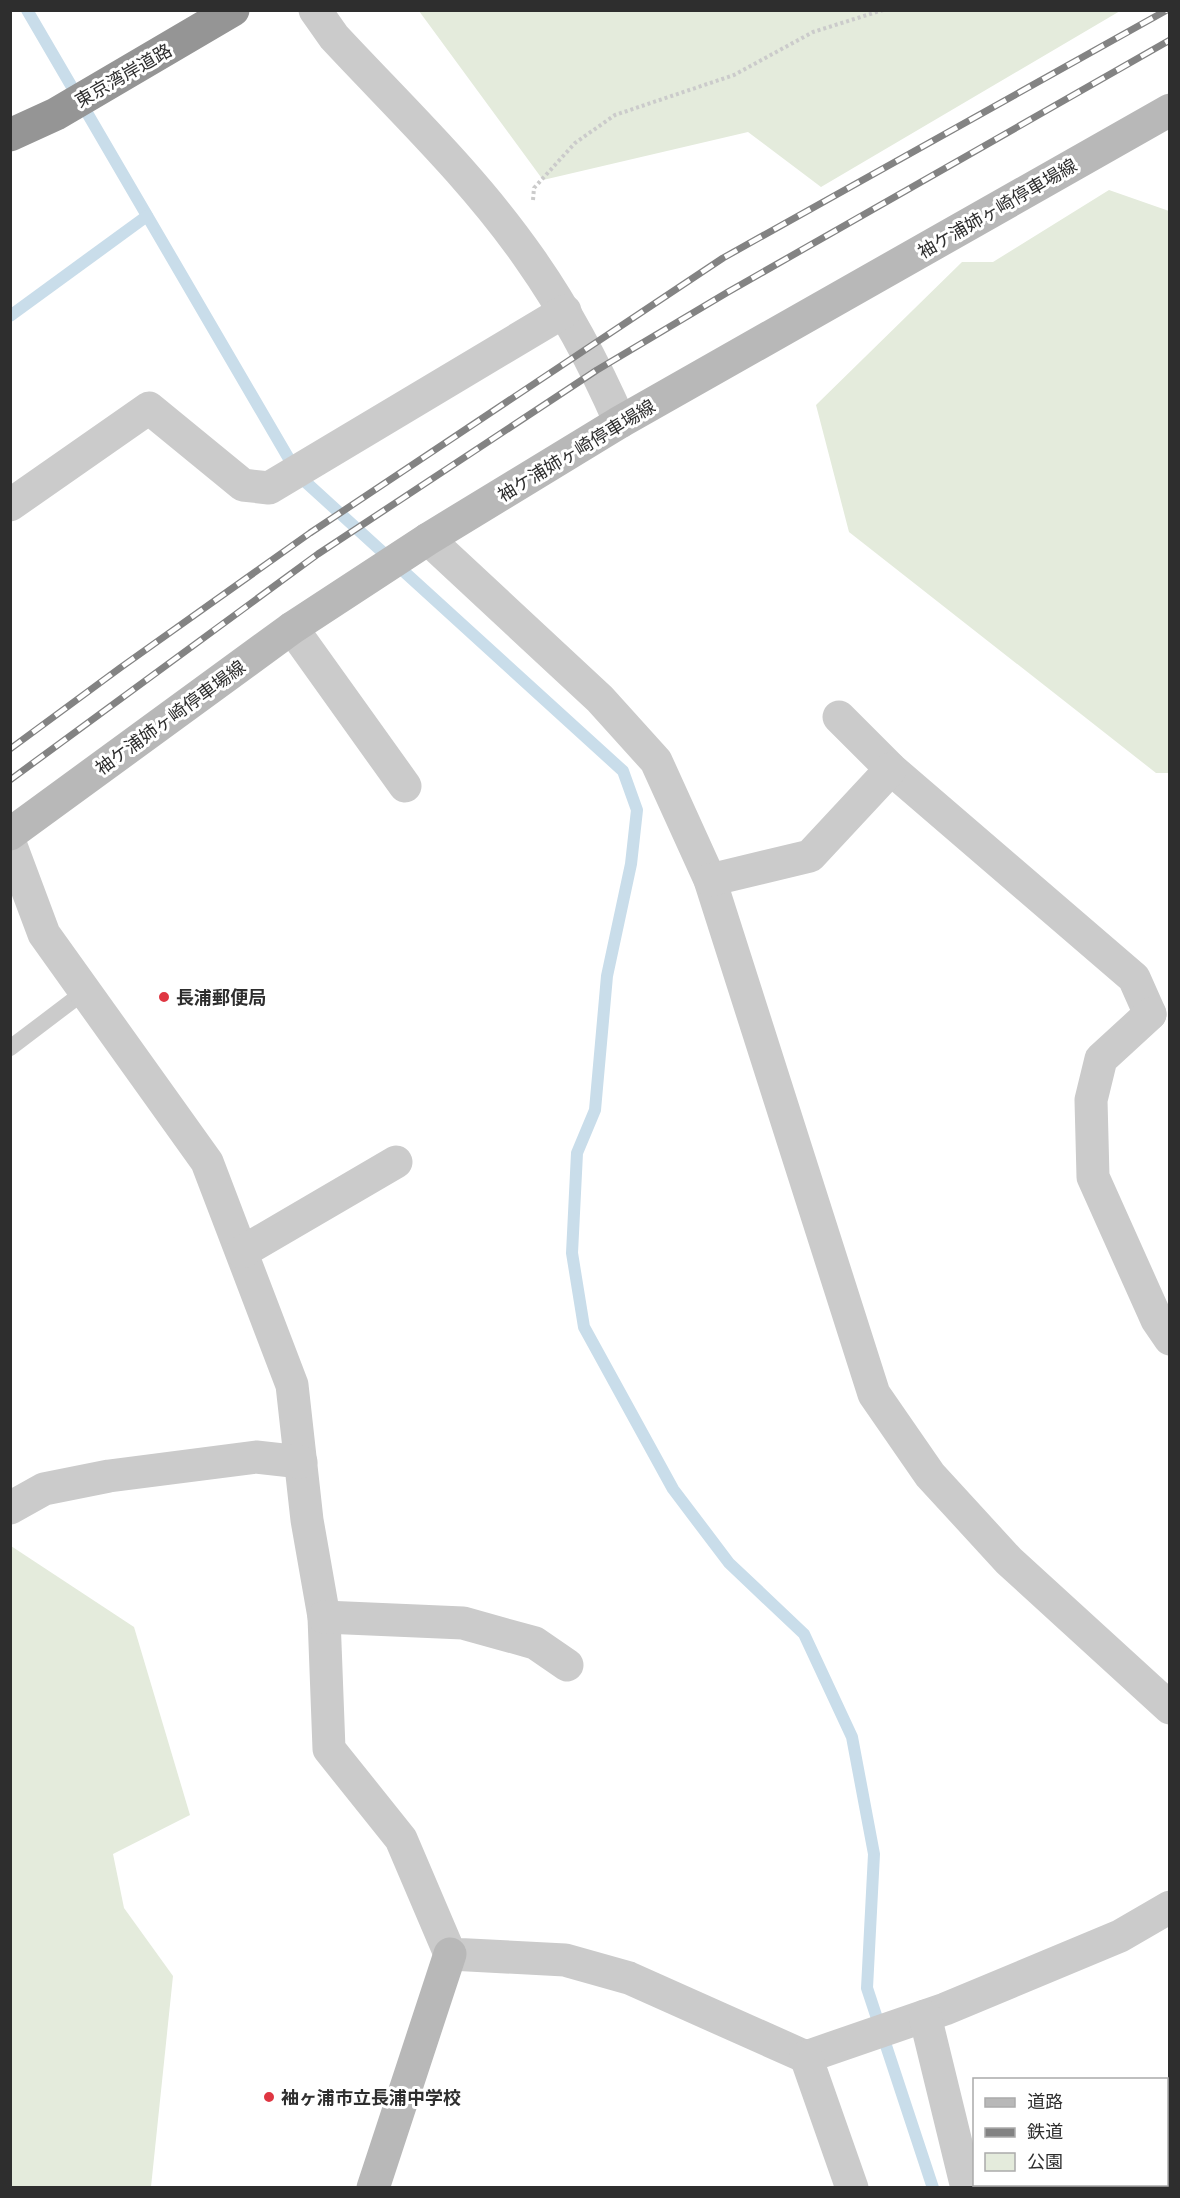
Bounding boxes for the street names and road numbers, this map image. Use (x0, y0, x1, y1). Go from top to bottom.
street label: 東京湾岸道路 (71, 38, 175, 112)
street label: 袖ケ浦姉ヶ崎停車場線 (914, 153, 1080, 263)
street label: 袖ケ浦姉ヶ崎停車場線 (493, 394, 659, 506)
street label: 袖ケ浦姉ヶ崎停車場線 (91, 655, 249, 779)

